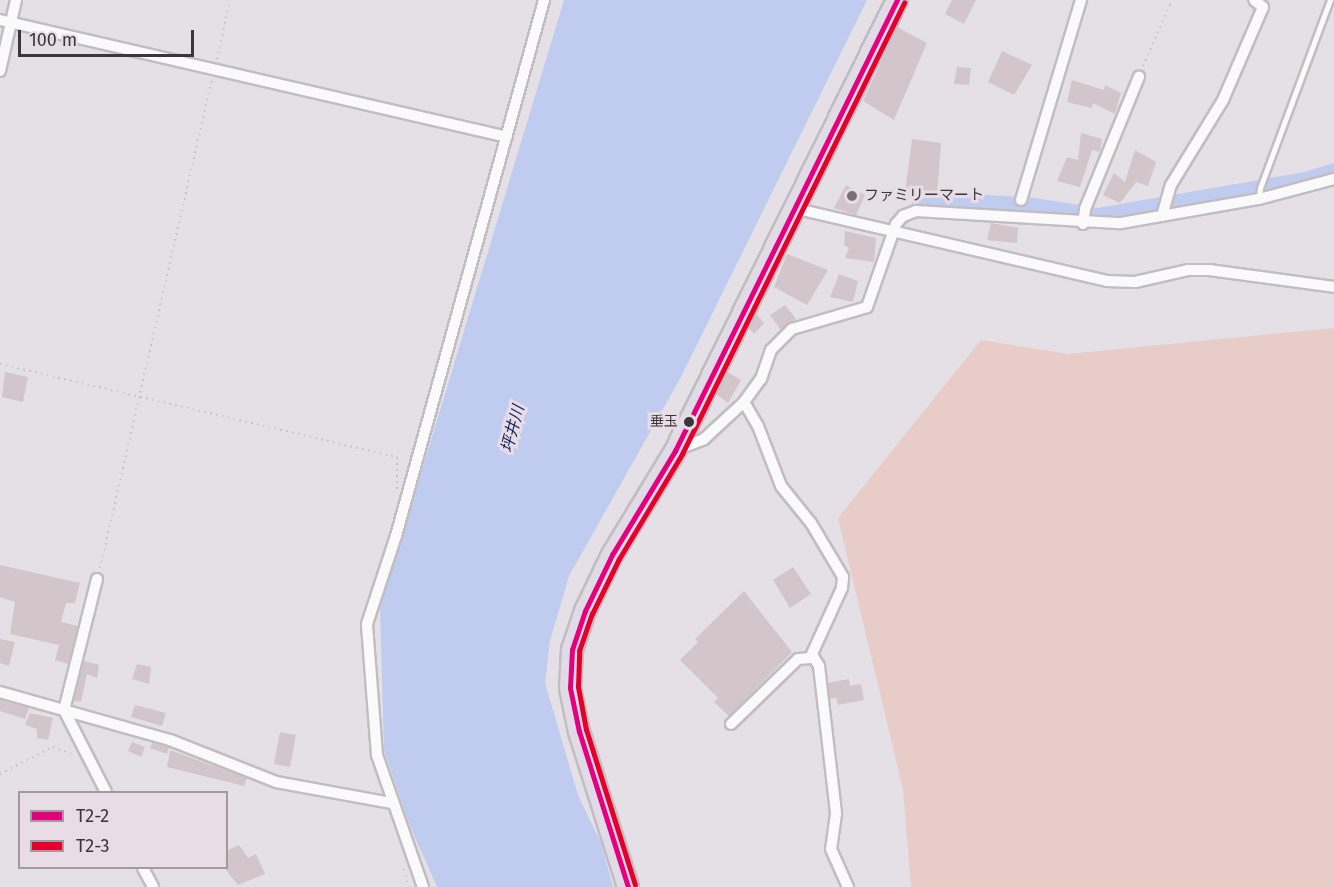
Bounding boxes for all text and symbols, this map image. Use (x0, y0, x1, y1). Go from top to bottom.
scale bar (21, 18, 196, 56)
text: 100 m (29, 29, 77, 51)
place label: ファミリーマート (864, 187, 984, 205)
marker: ファミリーマート (845, 189, 859, 203)
water label: 坪井川 (498, 403, 528, 455)
place label: 垂玉 (650, 414, 678, 430)
marker: 垂玉 (683, 416, 695, 428)
legend (18, 791, 228, 869)
text: T2-2 (76, 805, 109, 827)
text: T2-3 (76, 835, 109, 857)

